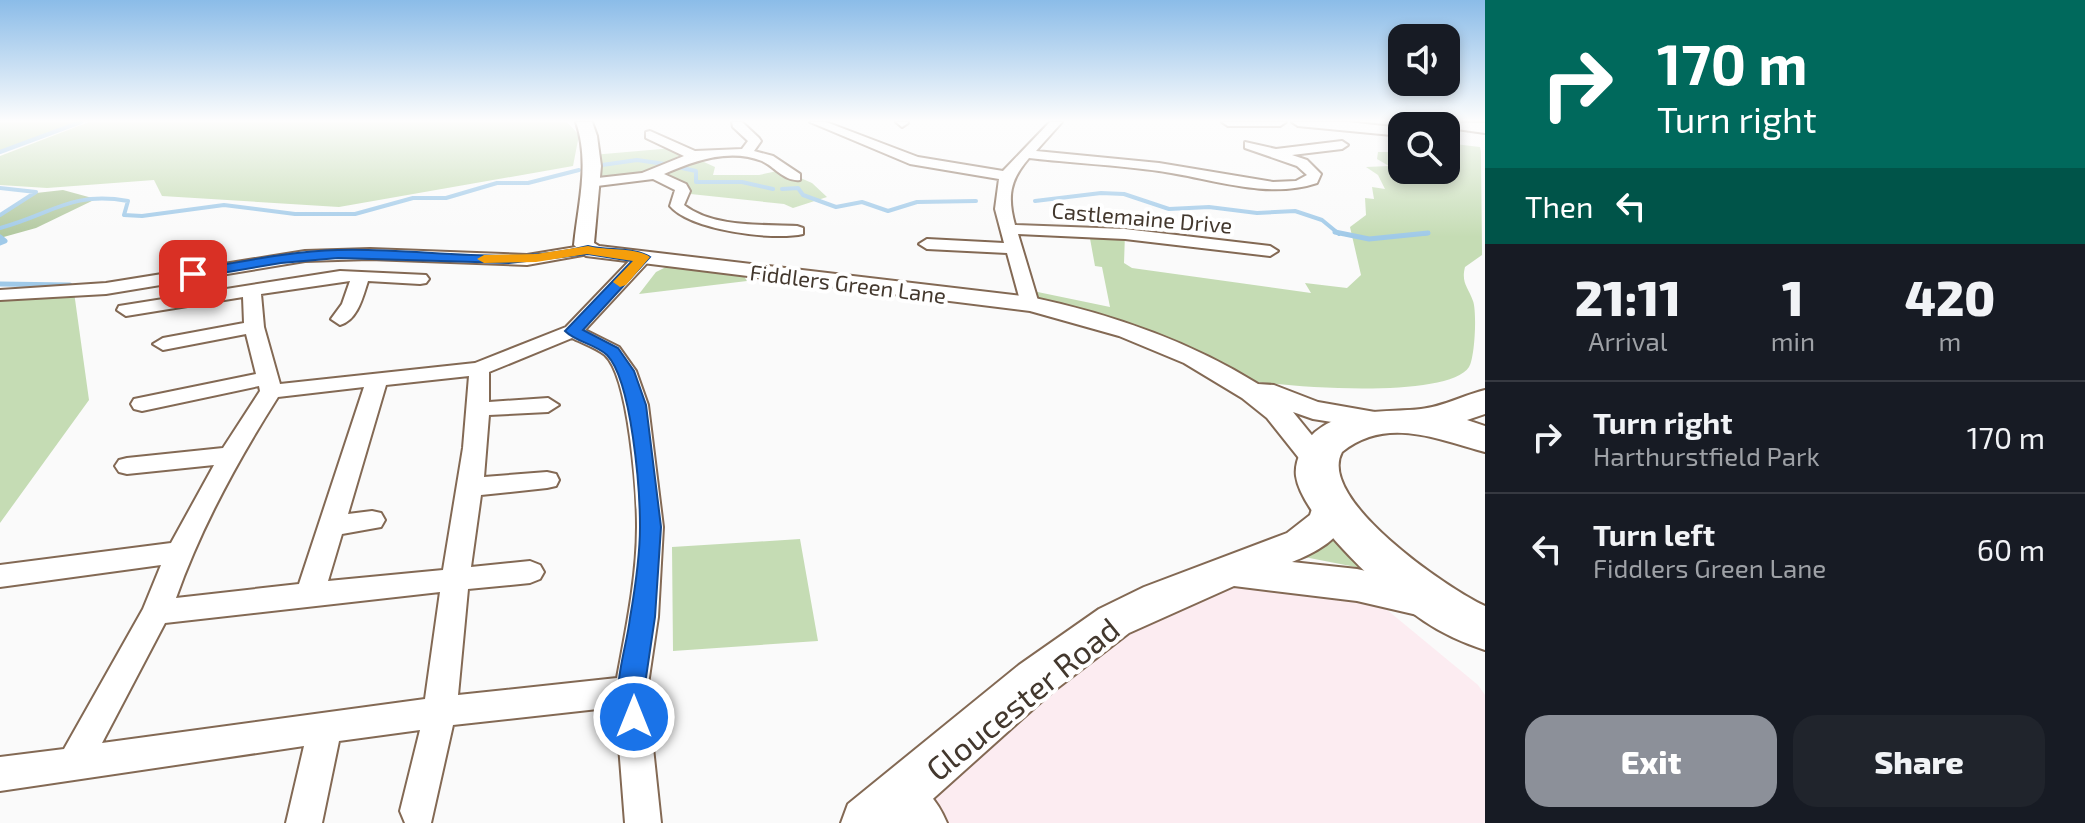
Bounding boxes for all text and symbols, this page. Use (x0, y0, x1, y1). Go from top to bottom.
map controls (1388, 24, 1460, 184)
button: sound (1388, 24, 1460, 96)
text: 170 m (1657, 29, 1808, 96)
icon: right (1525, 32, 1629, 136)
text: Turn right (1657, 97, 1817, 140)
button: search (1388, 112, 1460, 184)
icon: left (1609, 184, 1653, 228)
text: Then (1525, 188, 1593, 224)
street label: Castlemaine Drive (1051, 196, 1233, 238)
pin (159, 240, 227, 308)
icon: arrive (171, 252, 215, 296)
street label: Fiddlers Green Lane (748, 258, 948, 308)
text: 21:11 (1575, 268, 1681, 326)
text: 1 (1782, 268, 1804, 326)
text: 420 (1905, 268, 1995, 326)
text: Arrival (1588, 325, 1667, 356)
text: min (1771, 325, 1815, 356)
text: m (1939, 325, 1961, 356)
text: Turn right (1593, 404, 1733, 440)
icon: right (1525, 415, 1569, 459)
text: 170 m (1967, 419, 2045, 455)
text: Harthurstfield Park (1593, 440, 1820, 471)
text: Turn left (1593, 516, 1715, 552)
icon: left (1525, 527, 1569, 571)
text: 60 m (1977, 531, 2045, 567)
text: Fiddlers Green Lane (1593, 552, 1826, 583)
street label: Gloucester Road (918, 609, 1126, 787)
position arrow (592, 675, 676, 759)
button: Exit (1525, 715, 1777, 807)
button: Share (1793, 715, 2045, 807)

